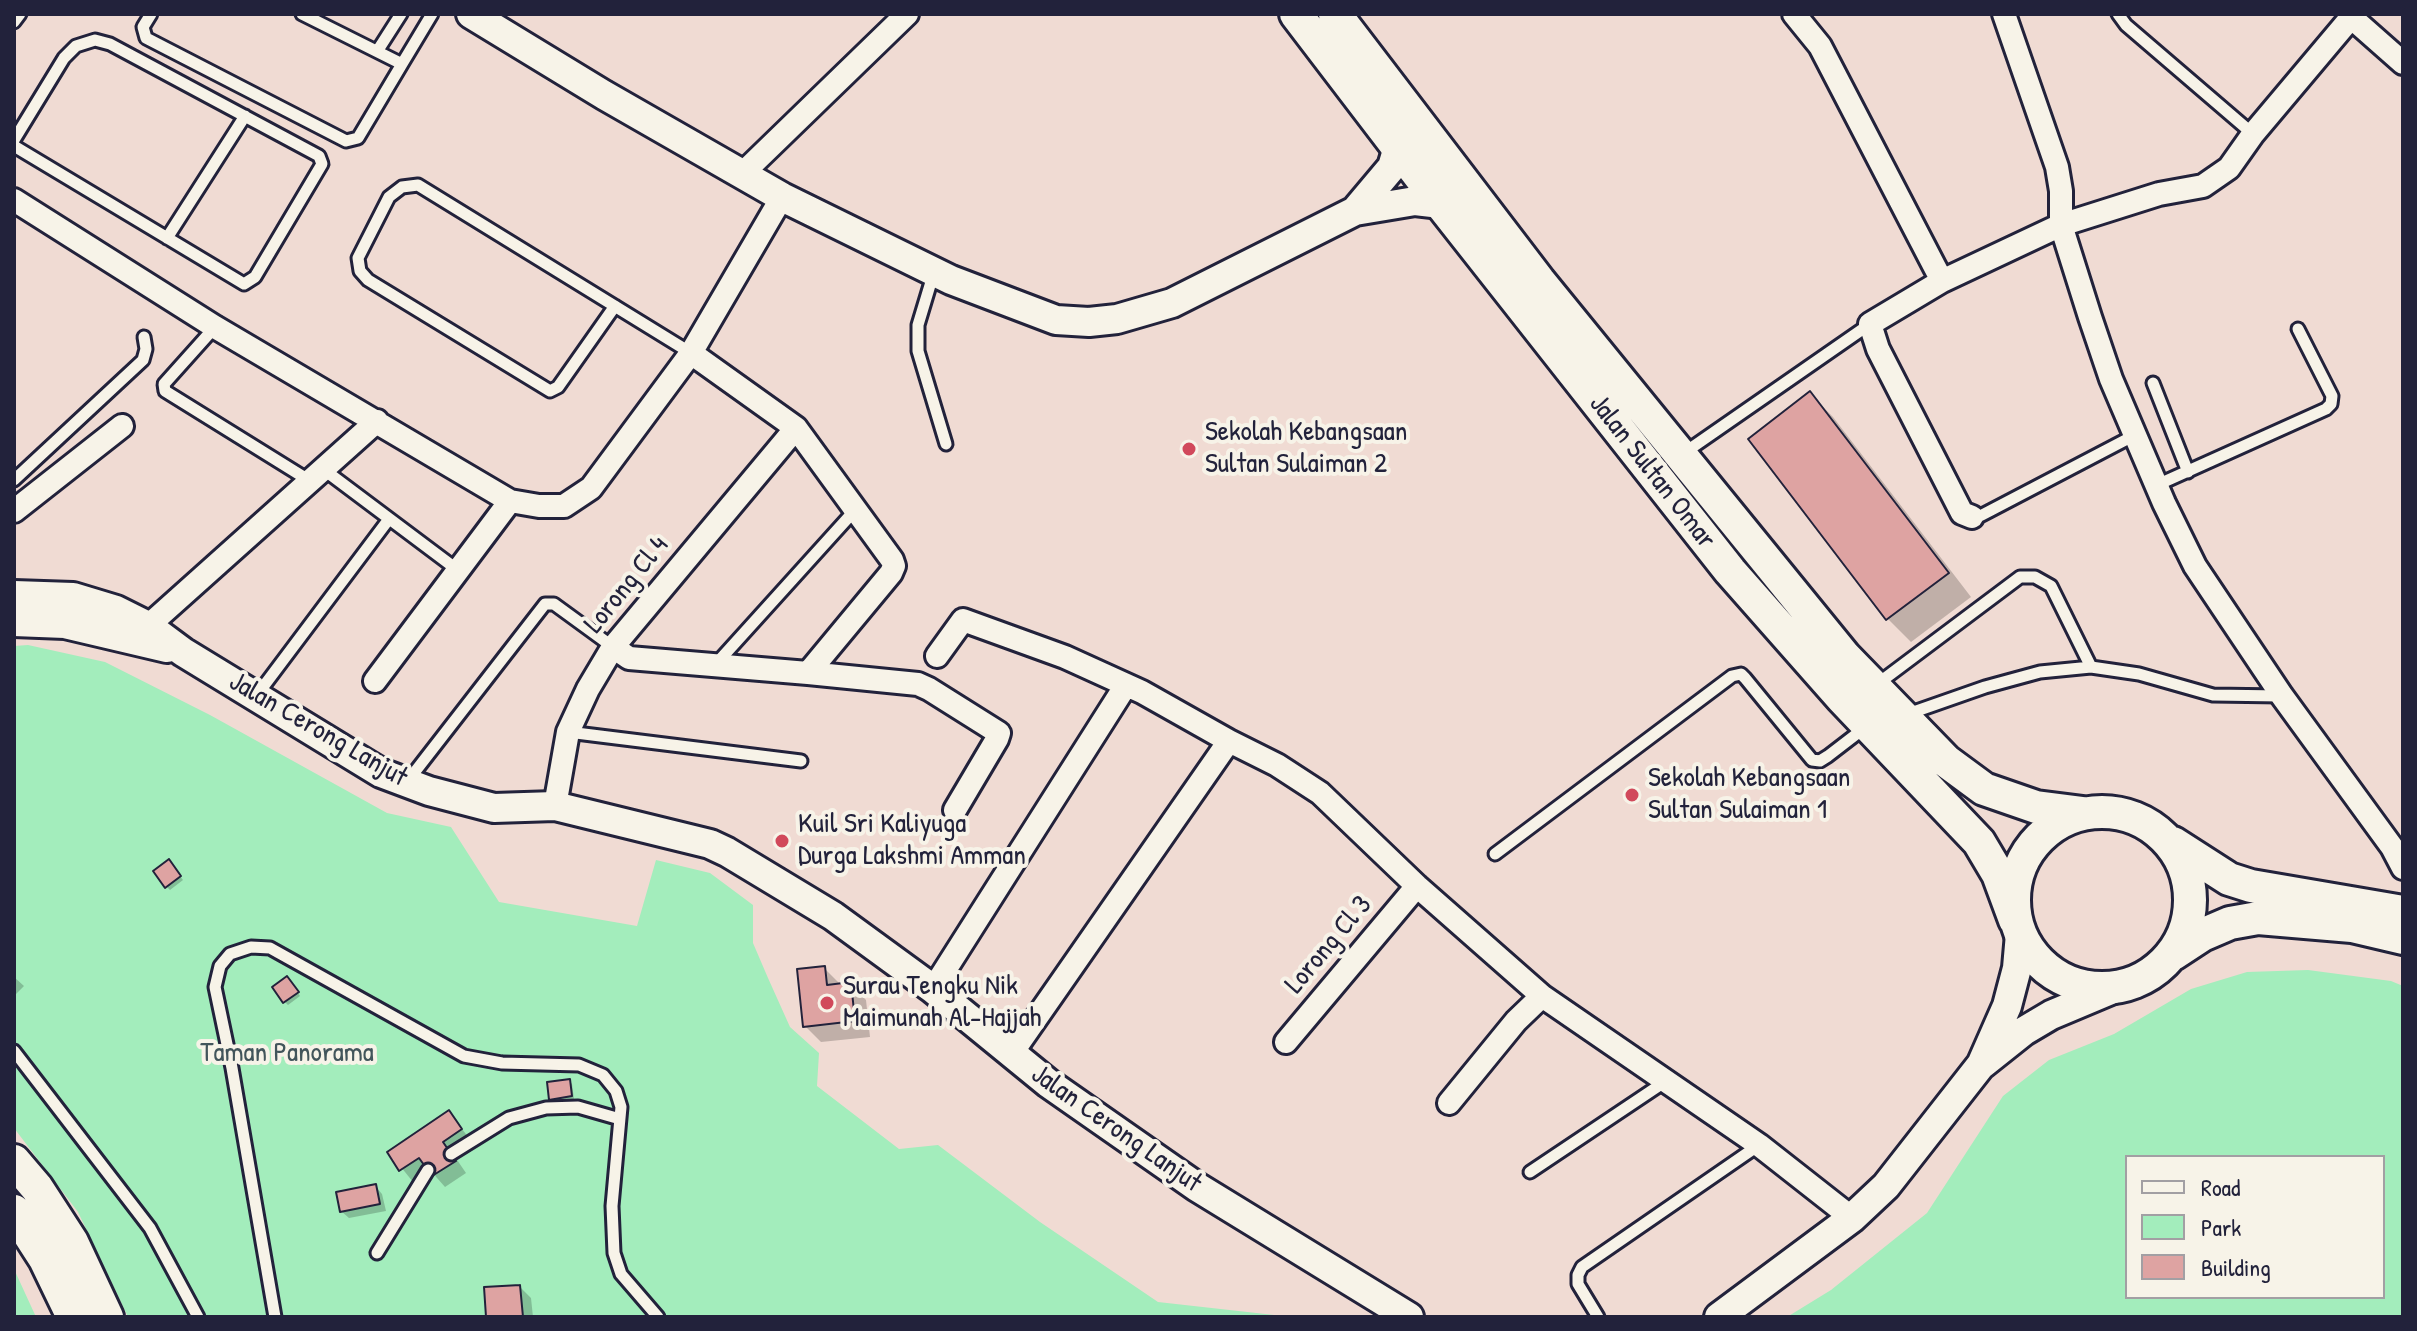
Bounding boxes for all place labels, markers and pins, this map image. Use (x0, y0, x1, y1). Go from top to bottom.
place label: Sekolah Kebangsaan Sultan Sulaiman 2 (1205, 416, 1407, 482)
marker: Sekolah Kebangsaan Sultan Sulaiman 2 (1180, 440, 1198, 458)
place label: Sekolah Kebangsaan Sultan Sulaiman 1 (1648, 762, 1850, 828)
marker: Sekolah Kebangsaan Sultan Sulaiman 1 (1623, 786, 1641, 804)
place label: Kuil Sri Kaliyuga Durga Lakshmi Amman (798, 808, 1026, 874)
marker: Kuil Sri Kaliyuga Durga Lakshmi Amman (773, 832, 791, 850)
place label: Surau Tengku Nik Maimunah Al-Hajjah (843, 970, 1041, 1036)
marker: Surau Tengku Nik Maimunah Al-Hajjah (818, 994, 836, 1012)

